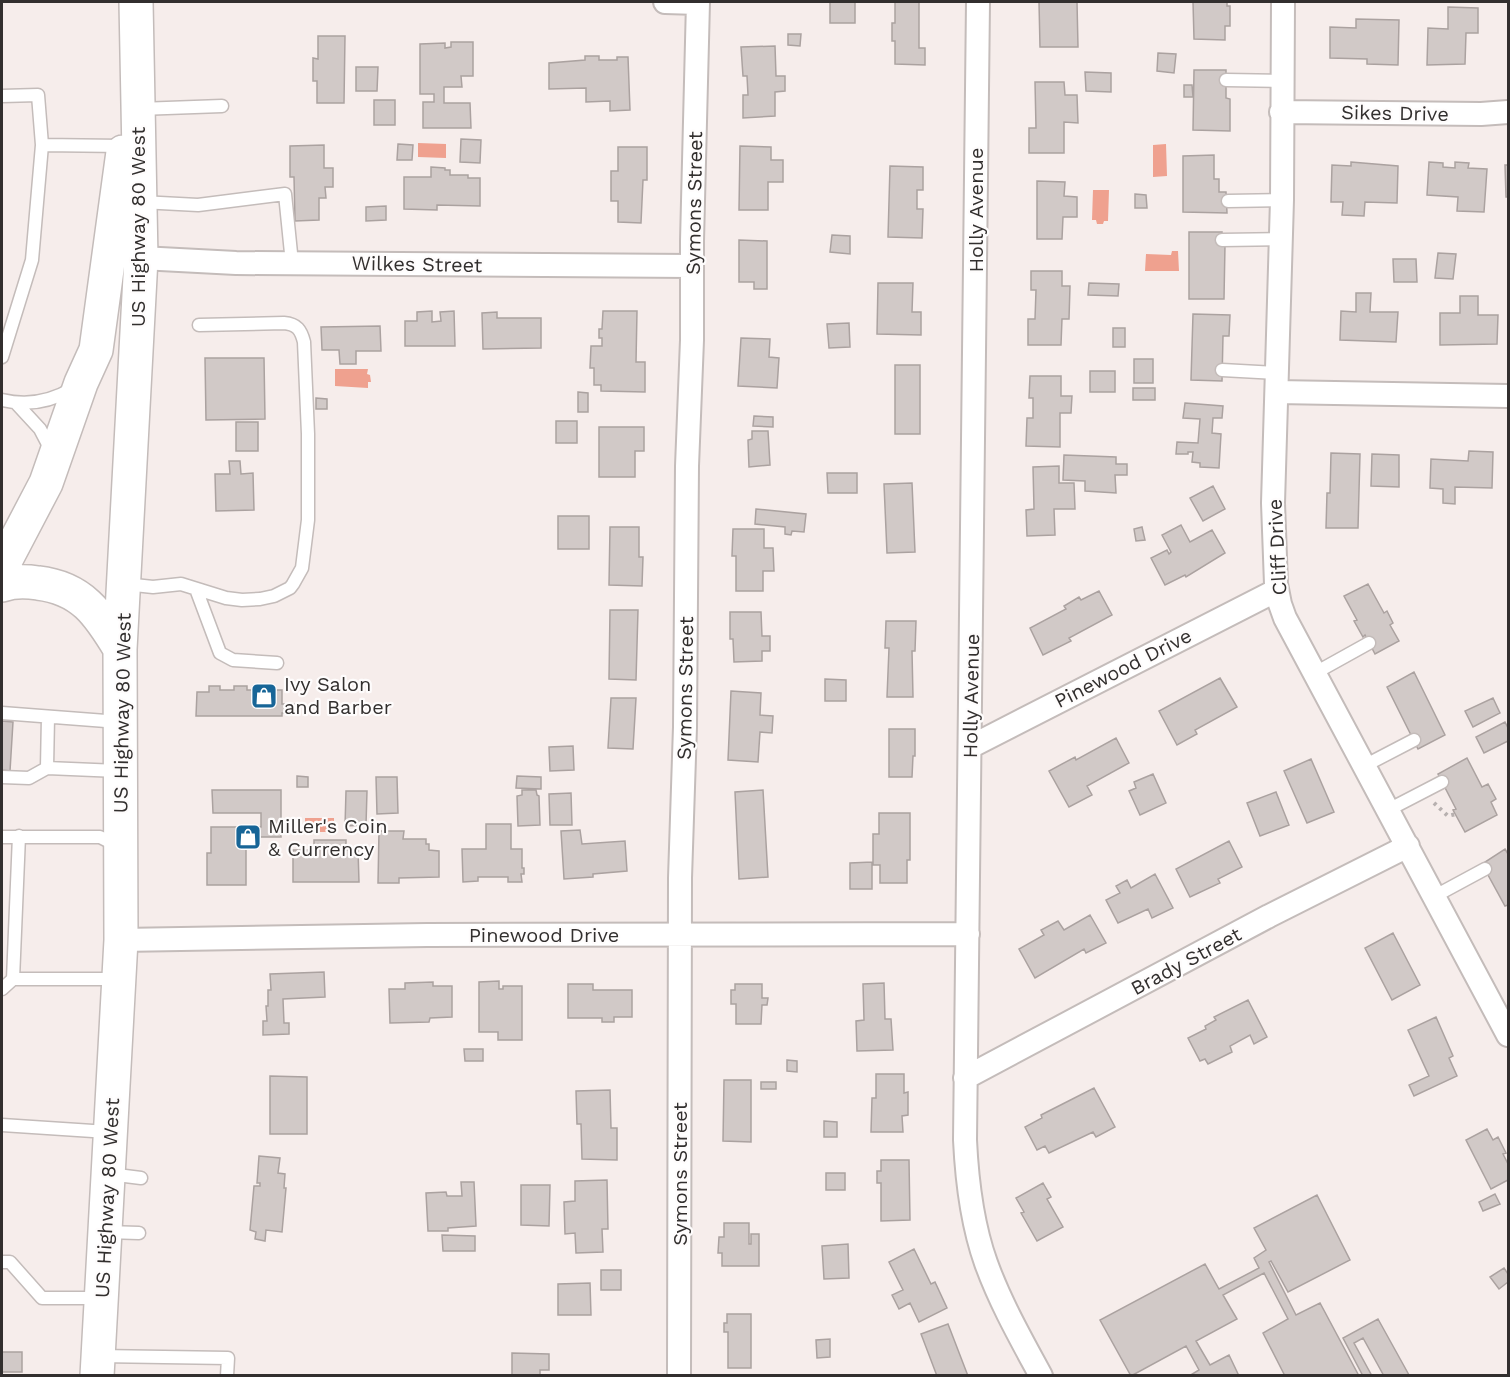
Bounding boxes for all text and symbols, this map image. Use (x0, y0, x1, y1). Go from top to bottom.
street label: Sikes Drive (1341, 100, 1449, 126)
street label: US Highway 80 West (126, 126, 150, 327)
street label: Symons Street (681, 130, 707, 275)
street label: Holly Avenue (964, 148, 988, 272)
street label: Wilkes Street (351, 251, 483, 277)
street label: Cliff Drive (1262, 498, 1292, 596)
street label: US Highway 80 West (108, 612, 136, 814)
street label: Symons Street (672, 615, 698, 760)
street label: Pinewood Drive (1050, 623, 1196, 713)
street label: Holly Avenue (958, 633, 984, 759)
place label: Ivy Salon and Barber (284, 672, 392, 719)
shop icon: Ivy Salon and Barber (249, 681, 279, 711)
place label: Miller's Coin & Currency (268, 814, 388, 861)
shop icon: Miller's Coin & Currency (233, 822, 263, 852)
street label: Brady Street (1127, 922, 1246, 1000)
street label: Pinewood Drive (469, 923, 619, 947)
street label: US Highway 80 West (90, 1097, 124, 1299)
street label: Symons Street (668, 1102, 692, 1246)

